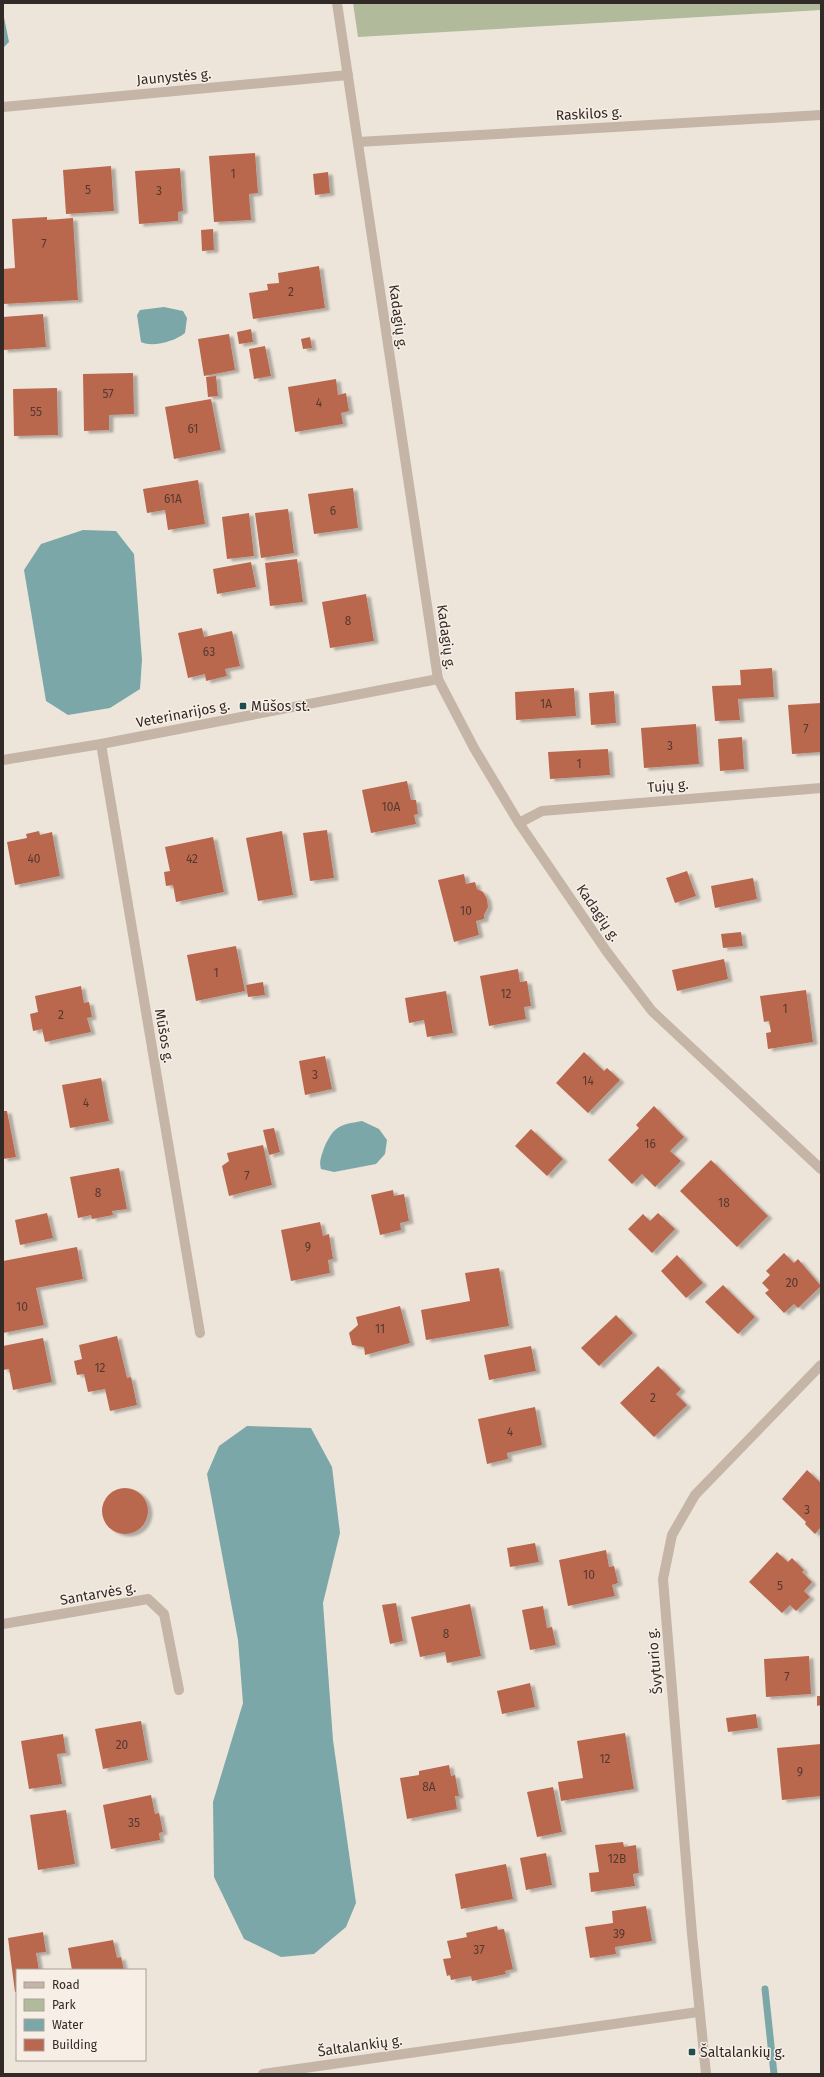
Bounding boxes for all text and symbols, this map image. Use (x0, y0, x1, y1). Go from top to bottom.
street label: Jaunystės g. (136, 65, 212, 89)
street label: Raskilos g. (555, 104, 623, 124)
house number: 1 (230, 167, 236, 181)
house number: 5 (85, 183, 91, 197)
house number: 3 (156, 184, 162, 198)
house number: 7 (41, 237, 47, 251)
street label: Kadagių g. (385, 283, 411, 351)
house number: 2 (288, 285, 294, 299)
house number: 57 (102, 387, 114, 401)
house number: 4 (316, 396, 323, 410)
house number: 55 (30, 405, 42, 419)
house number: 61 (187, 422, 199, 436)
house number: 61A (164, 492, 182, 506)
house number: 6 (330, 504, 336, 518)
street label: Kadagių g. (433, 603, 459, 671)
house number: 8 (345, 614, 352, 628)
house number: 63 (203, 645, 215, 659)
street label: Veterinarijos g. (135, 697, 231, 731)
house number: 1A (540, 697, 552, 711)
place label: Mūšos st. (251, 698, 310, 715)
marker: Mūšos st. (238, 701, 248, 711)
house number: 7 (803, 722, 809, 736)
house number: 3 (667, 739, 673, 753)
house number: 1 (576, 757, 582, 771)
street label: Tujų g. (647, 776, 689, 796)
house number: 10A (382, 800, 401, 814)
house number: 40 (27, 852, 41, 866)
house number: 42 (186, 852, 198, 866)
street label: Kadagių g. (573, 881, 623, 945)
house number: 10 (460, 904, 472, 918)
house number: 1 (213, 966, 219, 980)
house number: 12 (500, 987, 512, 1001)
house number: 1 (782, 1002, 788, 1016)
house number: 2 (58, 1008, 64, 1022)
street label: Mūšos g. (151, 1008, 177, 1064)
house number: 3 (312, 1068, 318, 1082)
house number: 14 (582, 1074, 594, 1088)
house number: 4 (83, 1096, 90, 1110)
house number: 16 (644, 1137, 656, 1151)
house number: 7 (244, 1169, 250, 1183)
house number: 8 (95, 1186, 102, 1200)
house number: 18 (718, 1196, 730, 1210)
house number: 9 (305, 1240, 311, 1254)
house number: 20 (786, 1276, 799, 1290)
house number: 10 (16, 1300, 28, 1314)
house number: 11 (375, 1322, 385, 1336)
house number: 12 (94, 1361, 106, 1375)
house number: 2 (650, 1391, 656, 1405)
house number: 4 (507, 1425, 514, 1439)
house number: 3 (804, 1503, 810, 1517)
house number: 10 (583, 1568, 595, 1582)
street label: Santarvės g. (59, 1579, 137, 1609)
house number: 5 (777, 1579, 783, 1593)
house number: 8 (443, 1627, 450, 1641)
street label: Švyturio g. (643, 1627, 666, 1695)
house number: 7 (784, 1670, 790, 1684)
house number: 20 (116, 1738, 129, 1752)
house number: 12 (599, 1752, 611, 1766)
house number: 9 (797, 1765, 803, 1779)
house number: 8A (422, 1780, 436, 1794)
house number: 35 (128, 1816, 140, 1830)
house number: 12B (608, 1852, 626, 1866)
house number: 39 (613, 1927, 625, 1941)
house number: 37 (473, 1943, 485, 1957)
legend (16, 1969, 146, 2061)
text: Road (52, 1978, 80, 1992)
text: Park (52, 1998, 76, 2012)
text: Water (52, 2018, 84, 2032)
street label: Šaltalankių g. (317, 2031, 403, 2060)
text: Building (52, 2038, 98, 2052)
place label: Šaltalankių g. (700, 2043, 785, 2061)
marker: Šaltalankių g. (687, 2047, 697, 2057)

